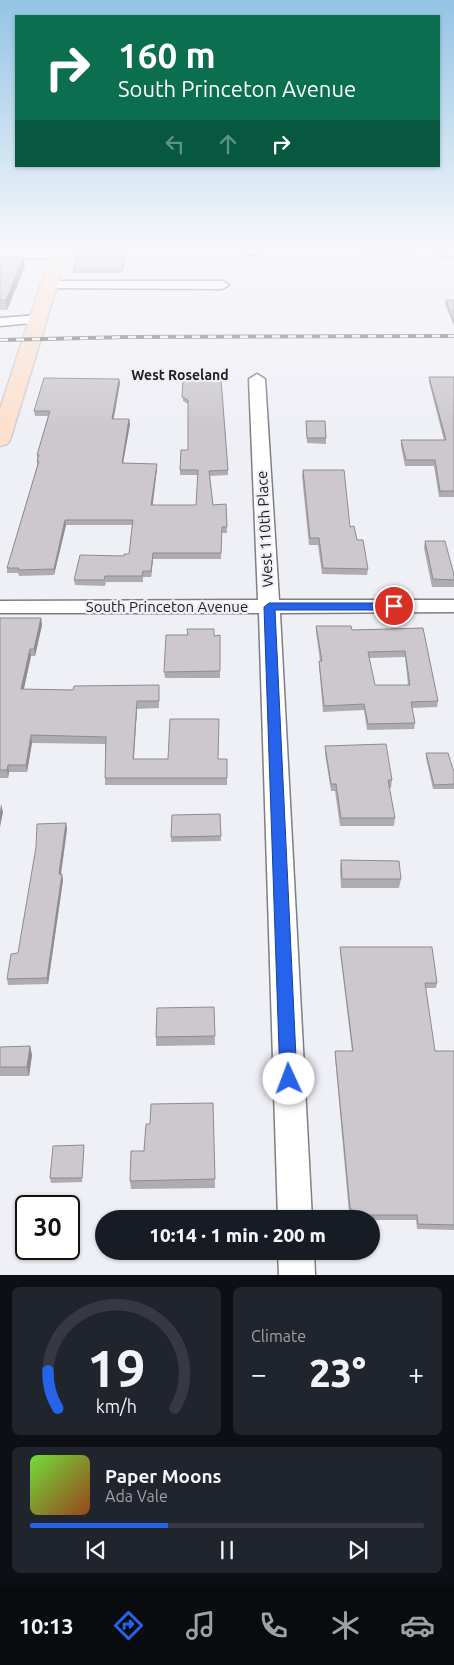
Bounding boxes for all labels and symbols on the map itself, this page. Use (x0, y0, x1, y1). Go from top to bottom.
district label: West Roseland (131, 367, 229, 383)
street label: West 110th Place (253, 470, 276, 588)
pin (373, 585, 415, 627)
street label: South Princeton Avenue (86, 598, 248, 615)
position arrow (262, 1052, 314, 1104)
speed limit sign: 30 (15, 1195, 80, 1260)

